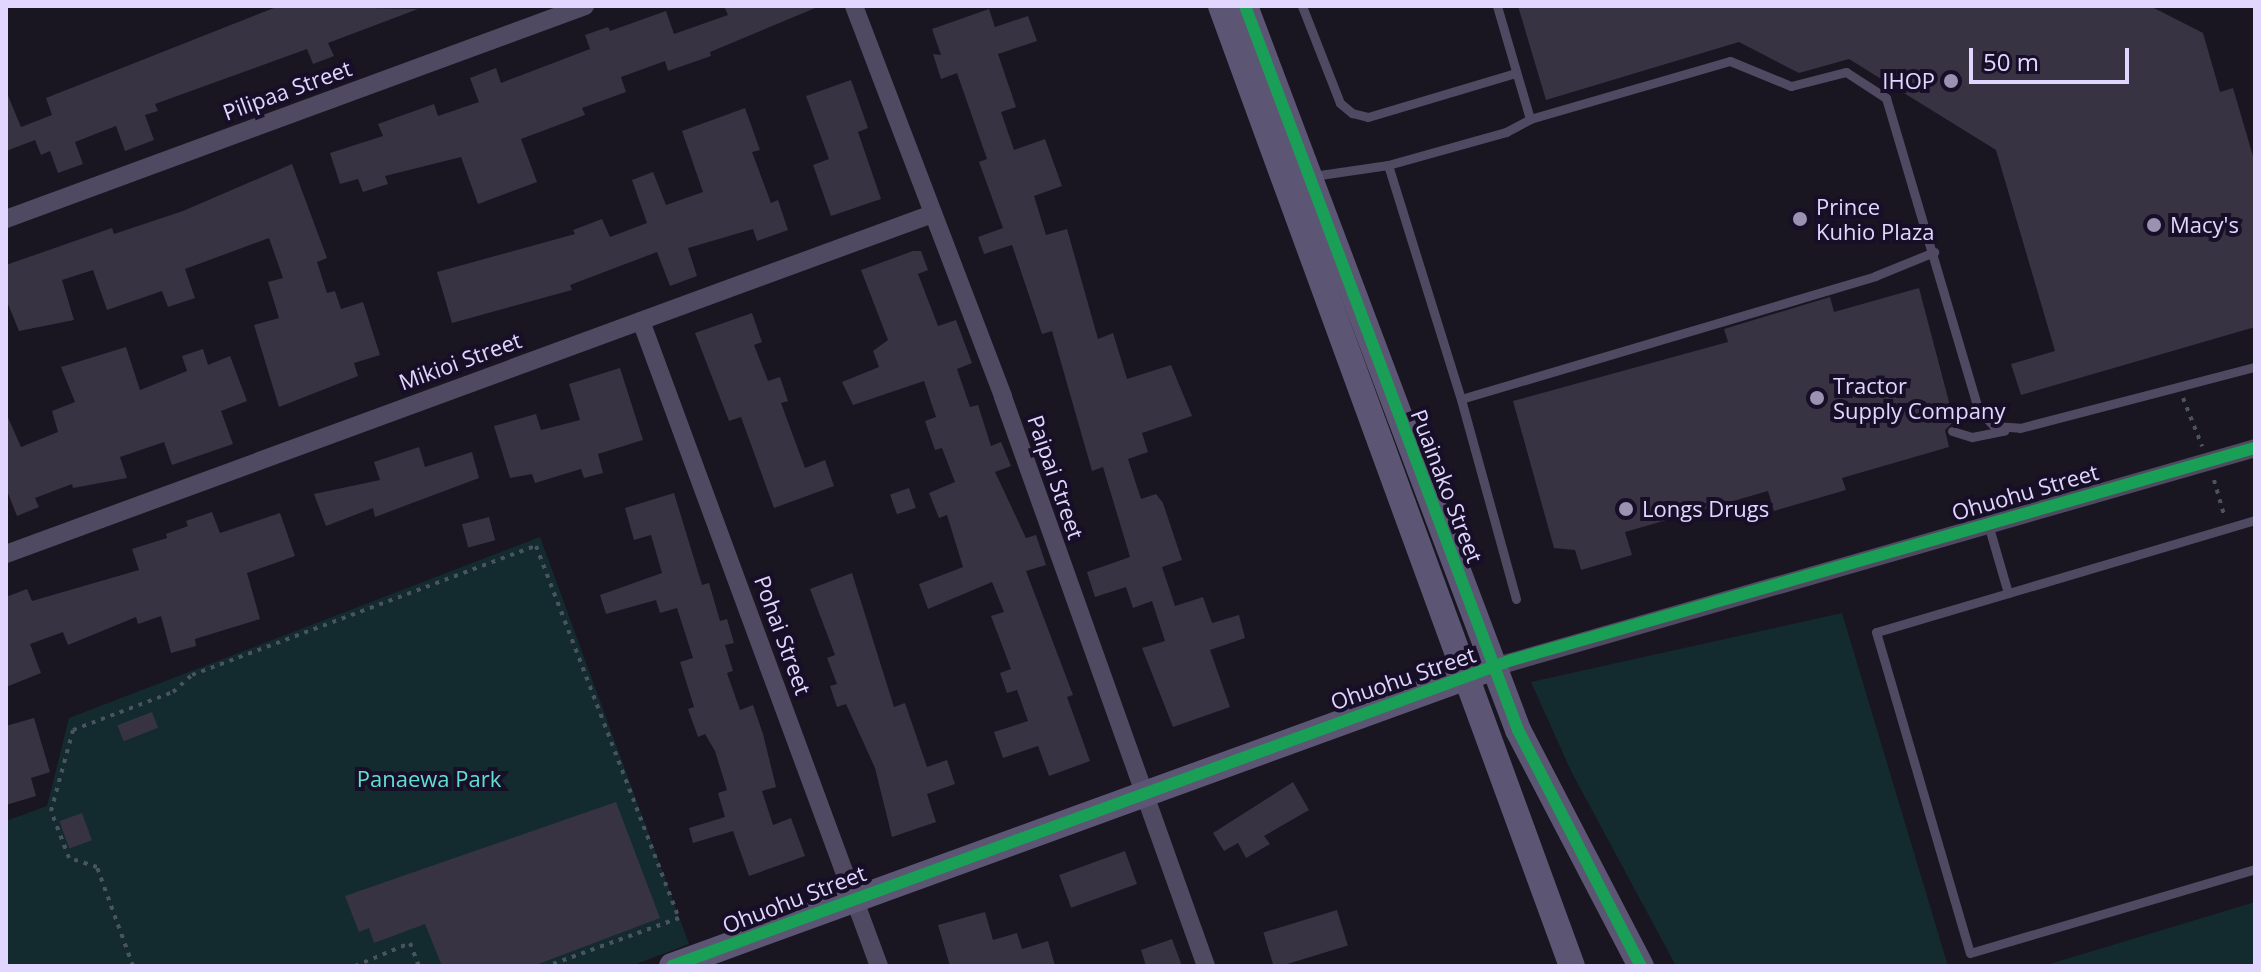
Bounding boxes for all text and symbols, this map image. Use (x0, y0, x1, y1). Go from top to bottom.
scale bar (1973, 32, 2133, 82)
text: 50 m (1983, 45, 2039, 78)
street label: Pilipaa Street (219, 55, 355, 125)
place label: IHOP (1882, 68, 1935, 94)
marker: IHOP (1942, 72, 1960, 90)
place label: Prince Kuhio Plaza (1816, 193, 1935, 244)
marker: Prince Kuhio Plaza (1791, 210, 1809, 228)
place label: Macy's (2170, 212, 2239, 238)
marker: Macy's (2145, 216, 2163, 234)
street label: Mikioi Street (395, 327, 525, 395)
place label: Tractor Supply Company (1833, 372, 2005, 424)
marker: Tractor Supply Company (1808, 389, 1826, 407)
street label: Puainako Street (1406, 406, 1488, 566)
street label: Paipai Street (1022, 412, 1090, 542)
street label: Ohuohu Street (1949, 458, 2101, 526)
place label: Longs Drugs (1642, 496, 1769, 522)
marker: Longs Drugs (1617, 500, 1635, 518)
street label: Pohai Street (749, 572, 817, 698)
street label: Ohuohu Street (1327, 641, 1479, 715)
park label: Panaewa Park (357, 766, 501, 792)
street label: Ohuohu Street (719, 860, 869, 938)

